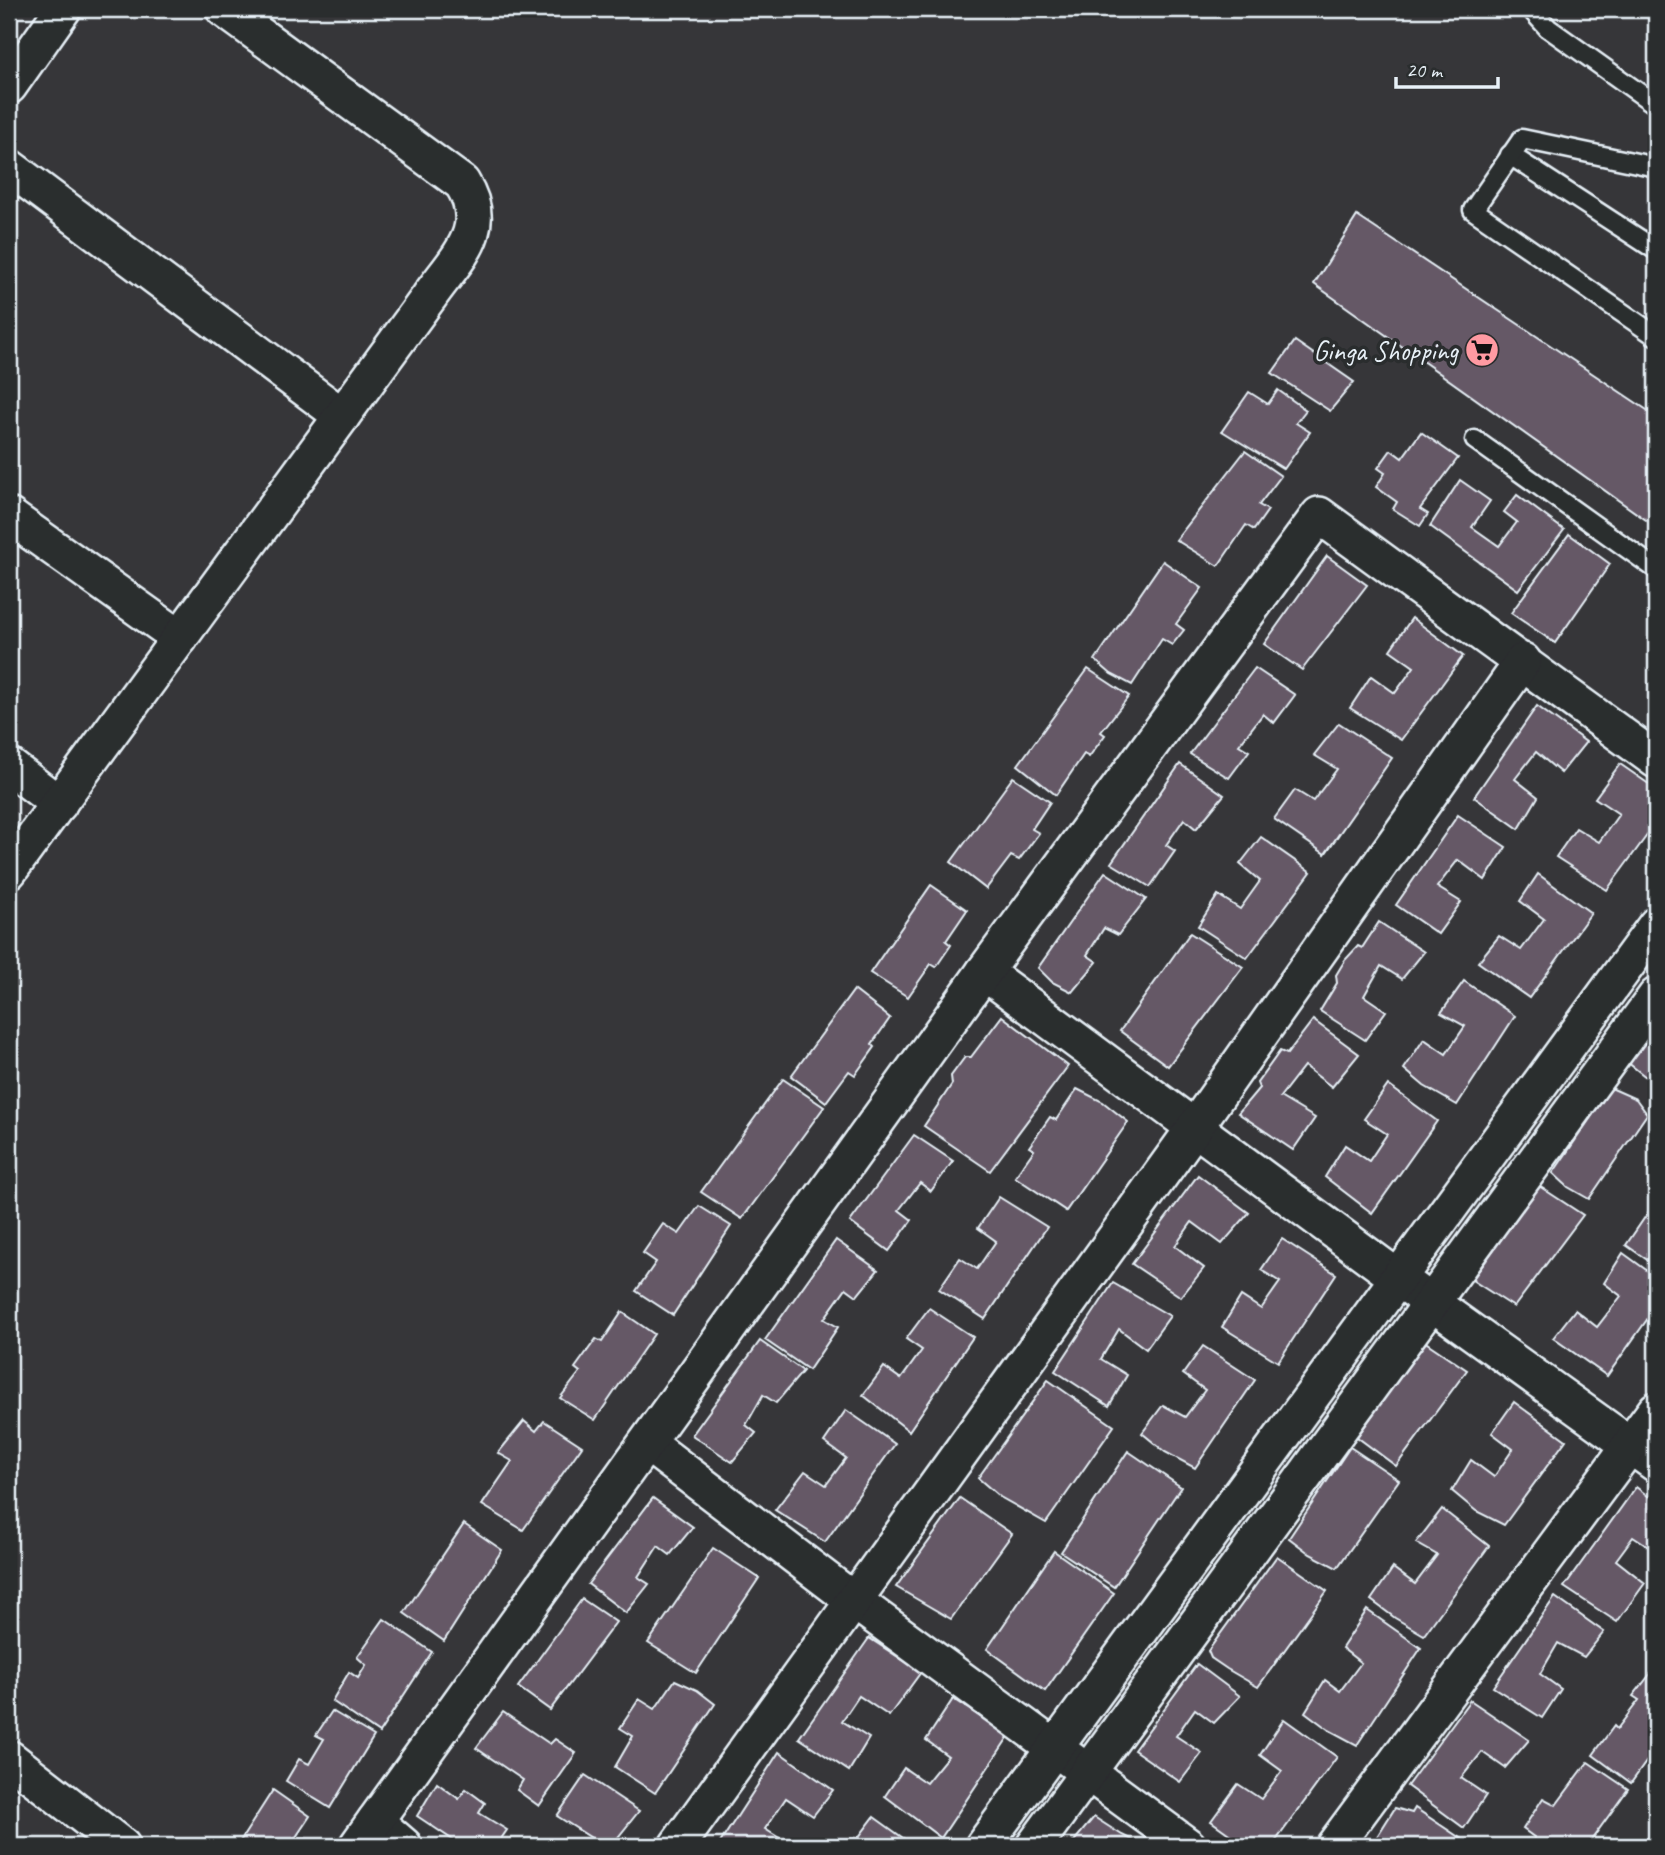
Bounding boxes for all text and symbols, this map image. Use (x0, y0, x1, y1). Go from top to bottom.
scale bar (1396, 46, 1497, 90)
text: 20 m (1406, 57, 1444, 83)
supermarket icon: Ginga Shopping (1463, 331, 1501, 369)
place label: Ginga Shopping (1313, 333, 1459, 368)

